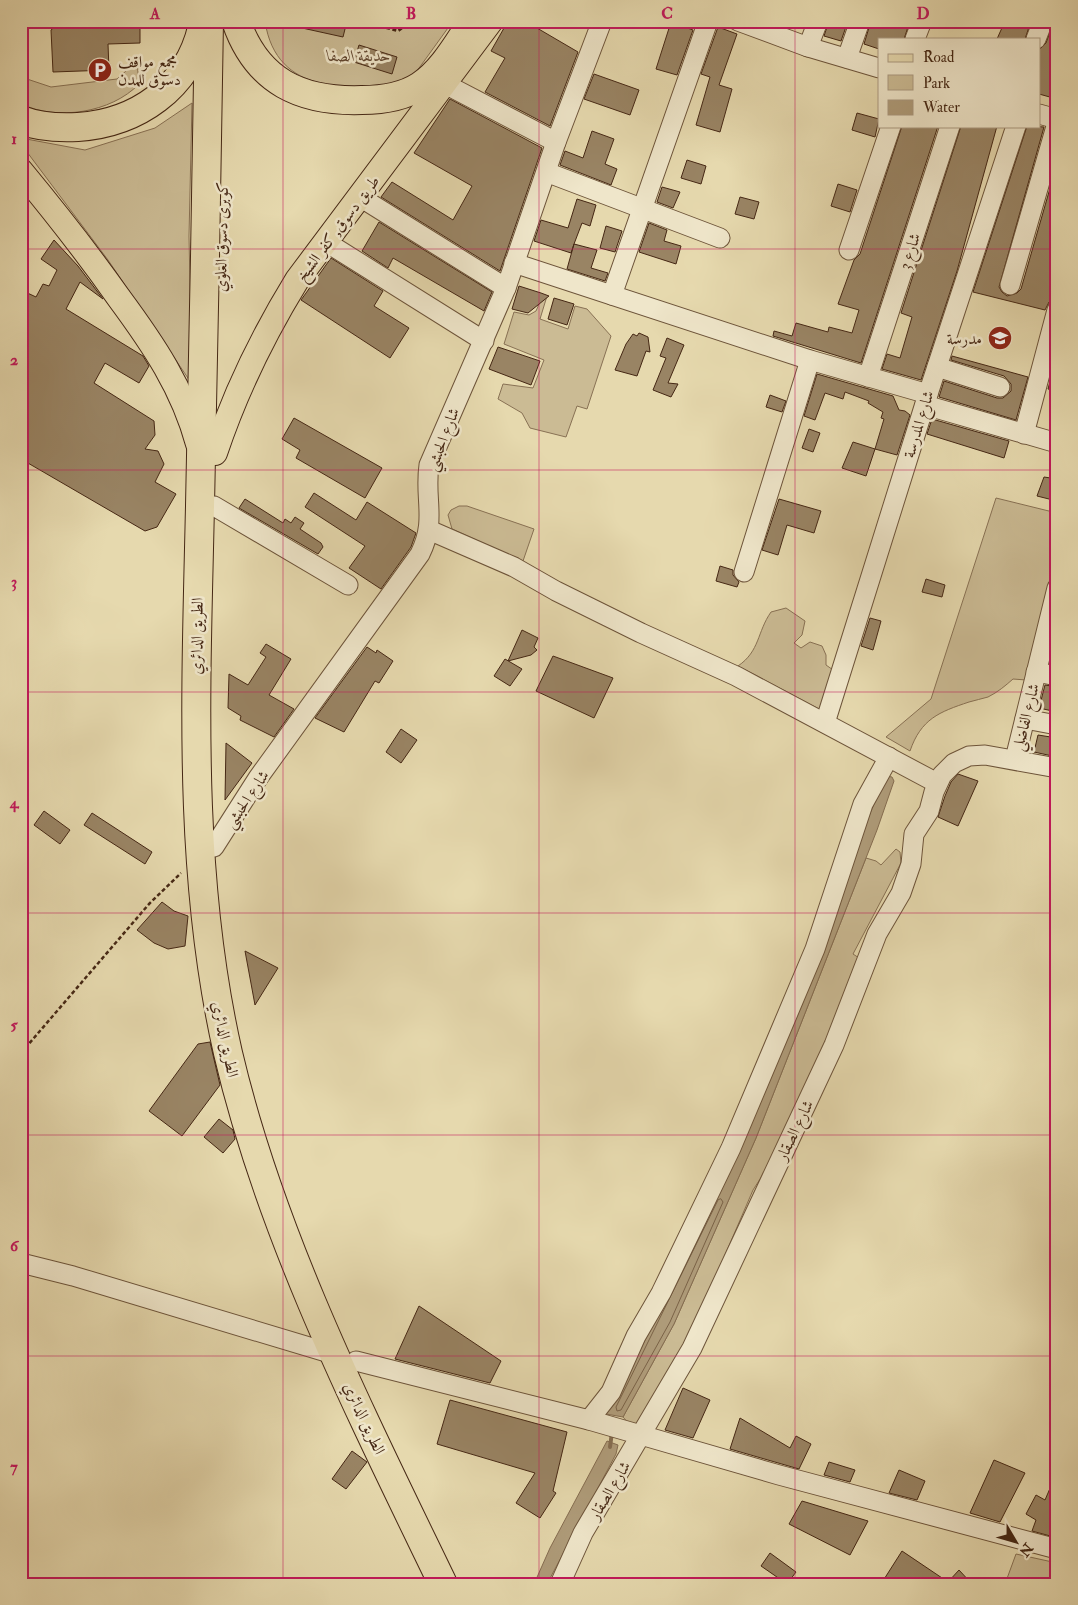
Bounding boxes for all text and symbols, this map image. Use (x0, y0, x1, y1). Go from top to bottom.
text: A (149, 4, 161, 24)
text: B (406, 4, 416, 24)
text: C (661, 4, 673, 24)
text: D (916, 4, 930, 24)
legend (878, 38, 1040, 128)
park label: حديقة الصفا (325, 46, 391, 66)
text: Road (923, 48, 955, 67)
place label: مجمع مواقف دسوق للمدن (118, 52, 181, 90)
parking icon: مجمع مواقف دسوق للمدن (87, 57, 113, 83)
text: Park (923, 74, 950, 93)
text: Water (922, 98, 960, 117)
text: 1 (11, 129, 17, 149)
street label: طريق دسوق, كفر الشيخ (291, 172, 387, 288)
street label: كوبرى دسوق العلوي (211, 182, 235, 292)
street label: شارع 3 (895, 230, 928, 273)
school or university icon: مدرسة (987, 325, 1013, 351)
place label: مدرسة (947, 329, 982, 349)
text: 2 (10, 350, 18, 370)
street label: شارع المدرسة (899, 388, 942, 461)
street label: شارع الحبشي (422, 405, 469, 476)
text: 3 (11, 572, 17, 592)
street label: الطريق الدائري (186, 597, 210, 675)
street label: شارع الفاضلي (1008, 681, 1049, 754)
street label: شارع الحبشي (220, 766, 278, 835)
text: 4 (9, 793, 20, 813)
street label: الطريق الدائري (205, 999, 243, 1080)
text: 5 (10, 1015, 18, 1035)
street label: شارع الصقار (771, 1097, 821, 1167)
text: 6 (10, 1236, 20, 1256)
street label: الطريق الدائري (337, 1379, 389, 1459)
text: 7 (10, 1457, 18, 1477)
street label: شارع الصقار (583, 1457, 638, 1527)
north arrow (990, 1518, 1040, 1568)
text: N (1015, 1539, 1037, 1560)

